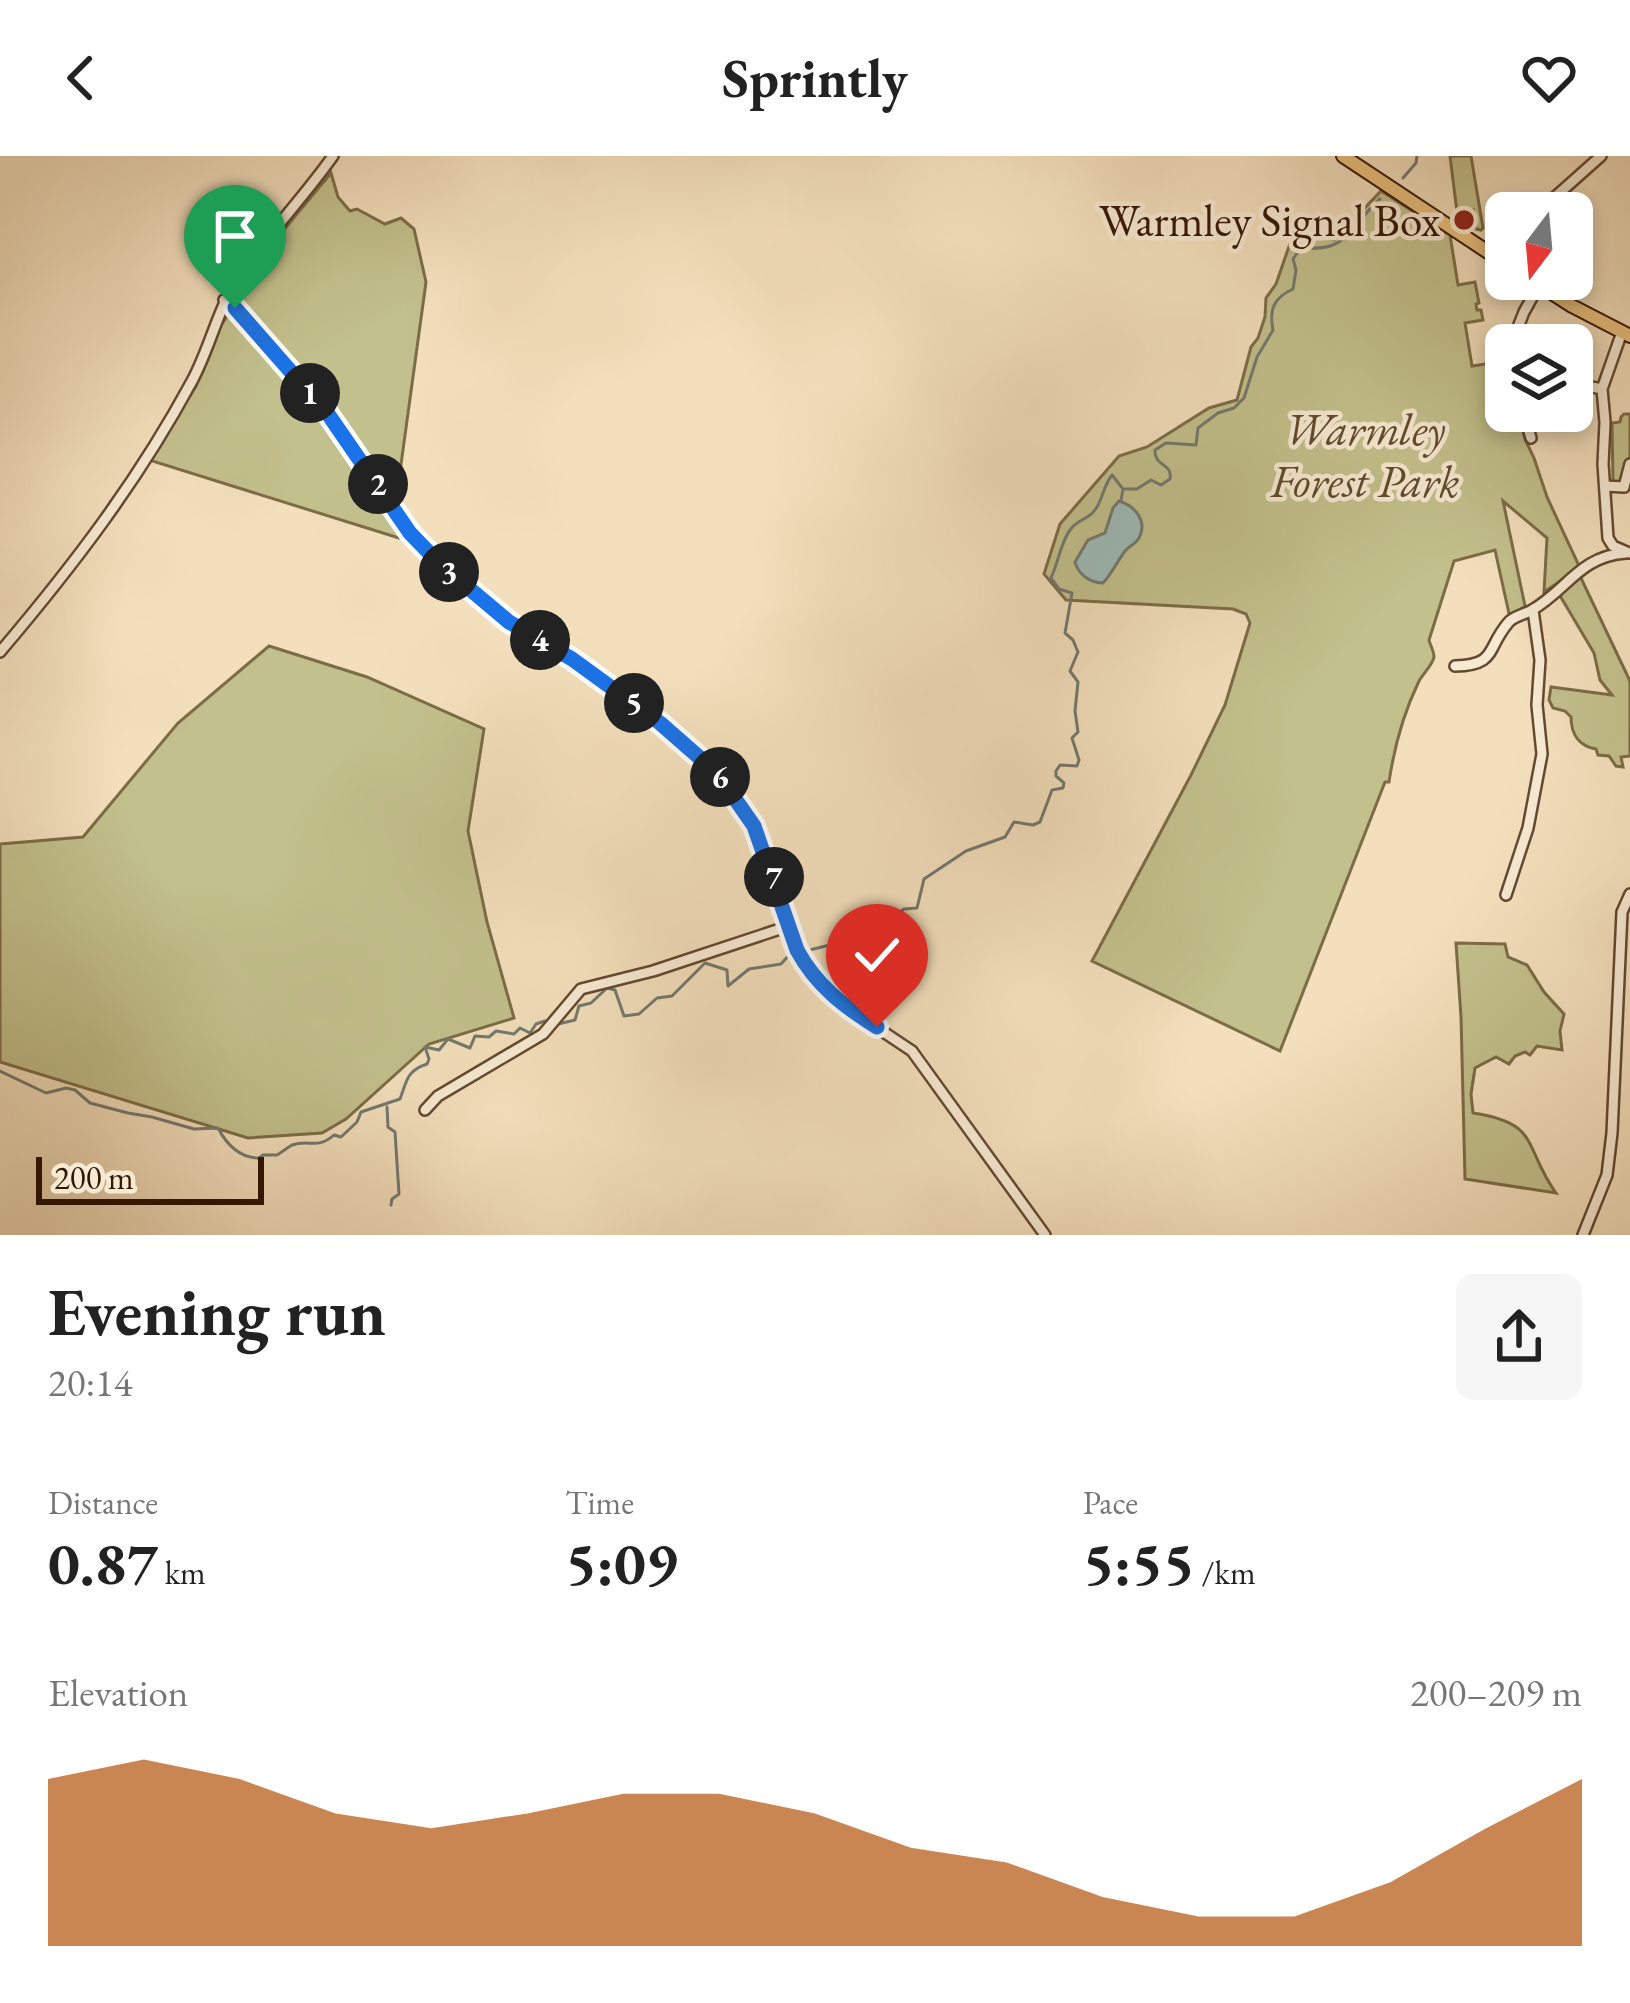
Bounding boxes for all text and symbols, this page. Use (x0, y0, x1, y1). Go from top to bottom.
text: Sprintly (722, 43, 908, 113)
icon: back (48, 45, 114, 111)
icon: heart (1516, 45, 1582, 111)
pin (184, 185, 286, 308)
place label: Warmley Signal Box (1099, 191, 1441, 249)
north arrow (1485, 192, 1593, 300)
map controls (1485, 192, 1593, 432)
icon: arrive (202, 203, 268, 269)
marker: Warmley Signal Box (1451, 207, 1477, 233)
button: layers (1485, 324, 1593, 432)
pin: 1 (280, 363, 340, 423)
text: 1 (301, 371, 319, 414)
park label: Warmley Forest Park (1269, 400, 1460, 510)
pin: 2 (348, 454, 408, 514)
text: 2 (369, 462, 387, 505)
pin: 3 (419, 542, 479, 602)
text: 3 (440, 550, 458, 593)
pin: 4 (510, 610, 570, 670)
text: 4 (531, 618, 549, 661)
pin: 5 (604, 673, 664, 733)
text: 5 (625, 681, 643, 724)
pin: 6 (690, 747, 750, 807)
text: 6 (711, 755, 729, 798)
pin: 7 (744, 847, 804, 907)
text: 7 (765, 855, 783, 898)
pin (826, 904, 928, 1027)
icon: check (844, 922, 910, 988)
scale bar (36, 1151, 264, 1204)
text: 200 m (54, 1156, 134, 1199)
text: Evening run (48, 1269, 386, 1355)
button: share (1456, 1274, 1582, 1400)
text: 20:14 (48, 1357, 133, 1408)
text: Distance (48, 1481, 158, 1524)
text: Time (565, 1481, 634, 1524)
text: Pace (1083, 1481, 1138, 1524)
text: 0.87 (48, 1524, 158, 1602)
text: 5:09 (565, 1524, 677, 1602)
text: 5:55 (1083, 1524, 1195, 1602)
text: km (158, 1551, 206, 1594)
text: /km (1195, 1551, 1256, 1594)
text: Elevation (48, 1667, 188, 1718)
text: 200–209 m (1410, 1667, 1582, 1718)

